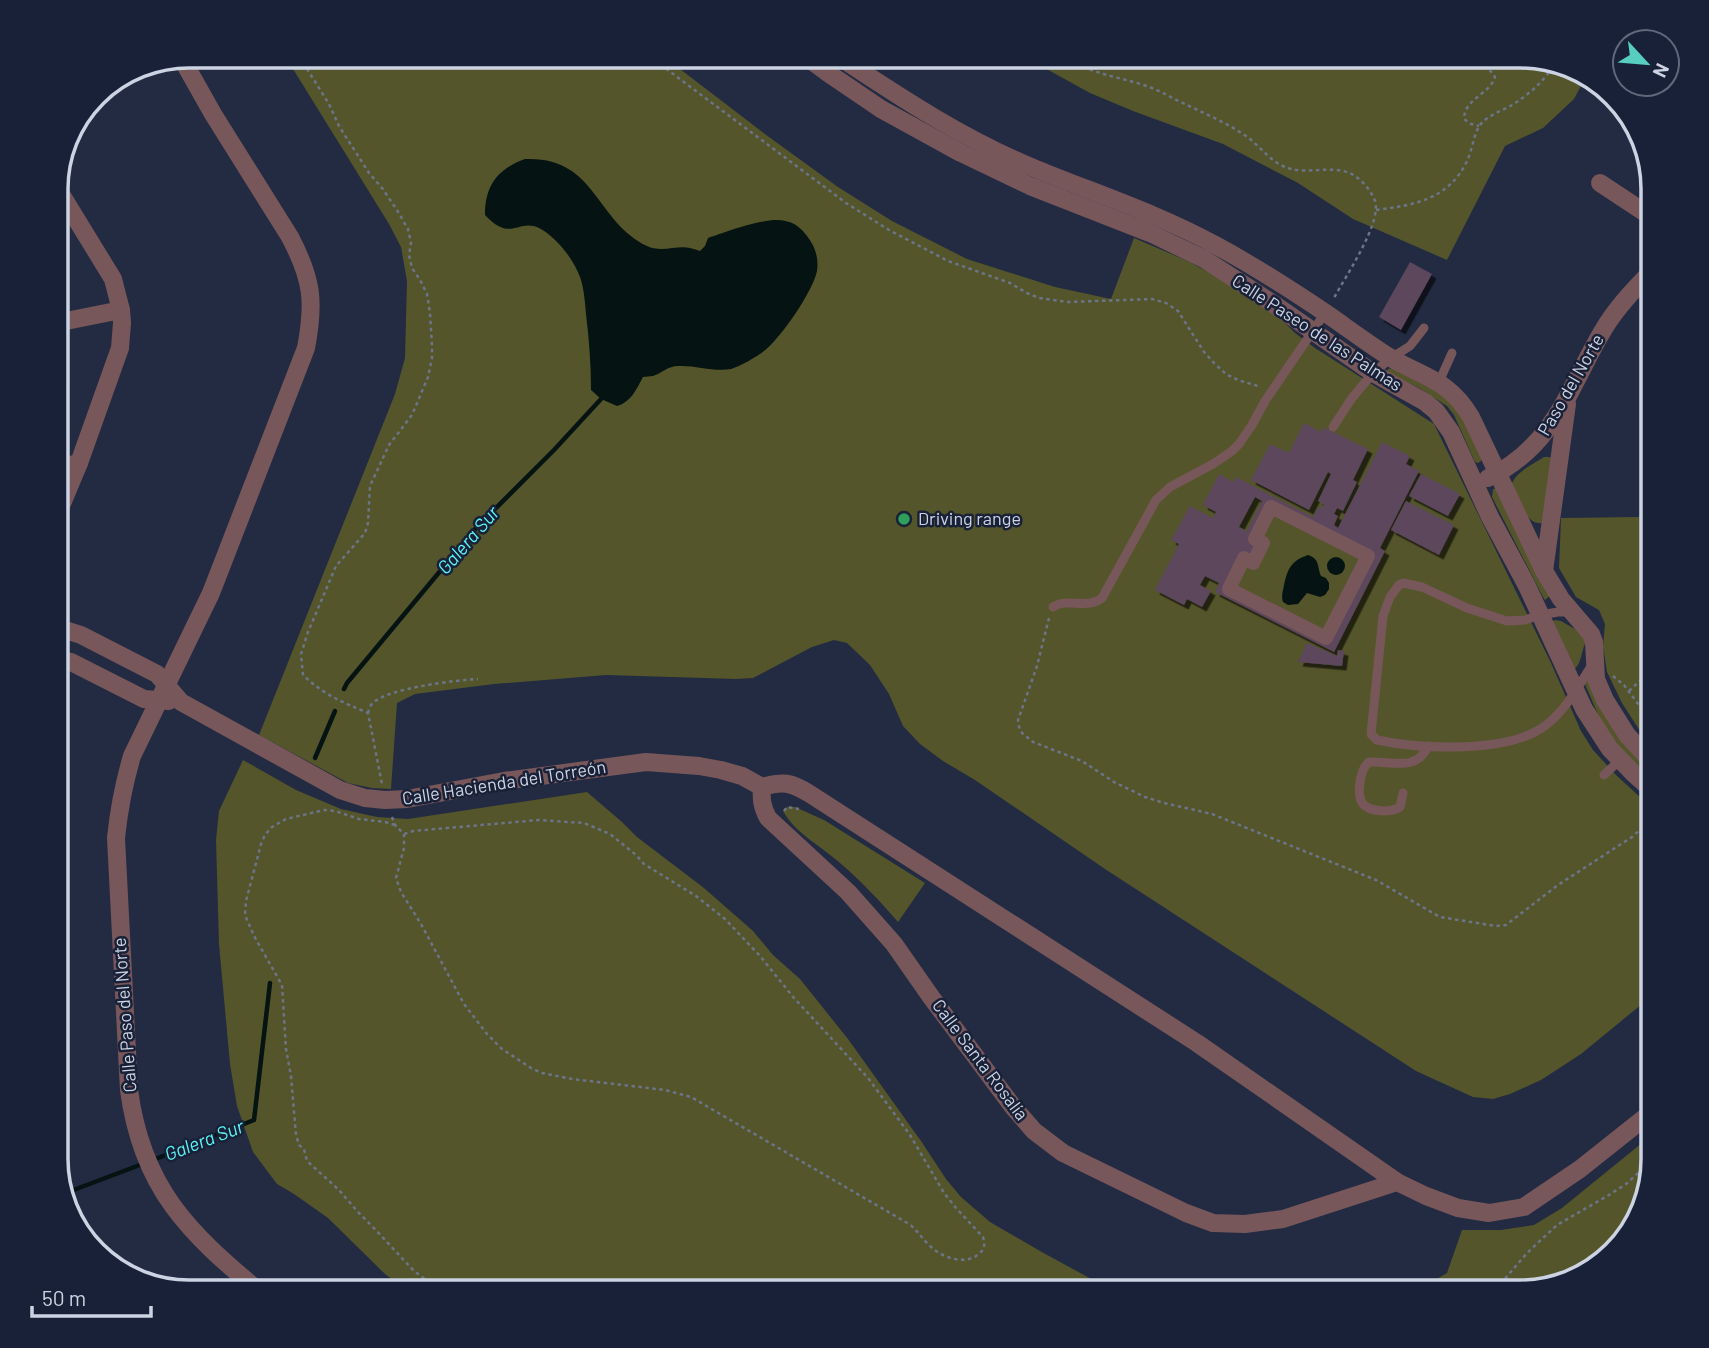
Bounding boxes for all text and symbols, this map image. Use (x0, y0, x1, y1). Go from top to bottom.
north arrow (1611, 28, 1681, 98)
text: N (1649, 60, 1675, 81)
street label: Calle Paseo de las Palmas (1228, 269, 1407, 395)
street label: Paso del Norte (1532, 330, 1608, 439)
water label: Galera Sur (432, 500, 504, 578)
place label: Driving range (918, 507, 1021, 529)
marker: Driving range (896, 511, 912, 527)
street label: Calle Hacienda del Torreón (400, 755, 607, 809)
street label: Calle Paso del Norte (108, 937, 140, 1093)
street label: Calle Santa Rosalía (928, 994, 1034, 1124)
water label: Galera Sur (161, 1113, 248, 1165)
scale bar (32, 1274, 150, 1318)
text: 50 m (42, 1285, 86, 1310)

